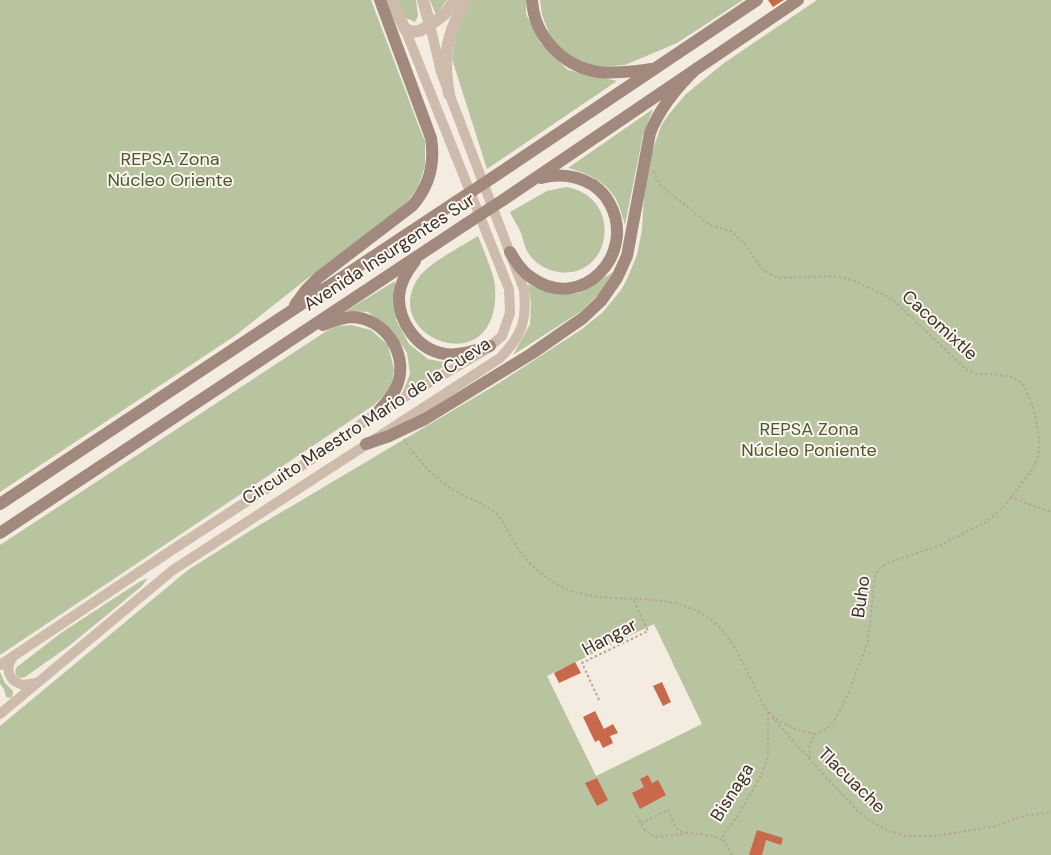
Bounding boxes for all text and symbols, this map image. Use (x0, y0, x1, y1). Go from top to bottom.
park label: REPSA Zona Núcleo Oriente (107, 149, 233, 192)
street label: Avenida Insurgentes Sur (300, 190, 480, 316)
street label: Cacomixtle (897, 286, 981, 366)
street label: Circuito Maestro Mario de la Cueva (239, 334, 495, 510)
park label: REPSA Zona Núcleo Poniente (741, 419, 877, 462)
street label: Buho (848, 575, 876, 619)
street label: Hangar (579, 615, 641, 661)
street label: Tlacuache (813, 744, 889, 818)
street label: Bisnaga (707, 760, 759, 826)

